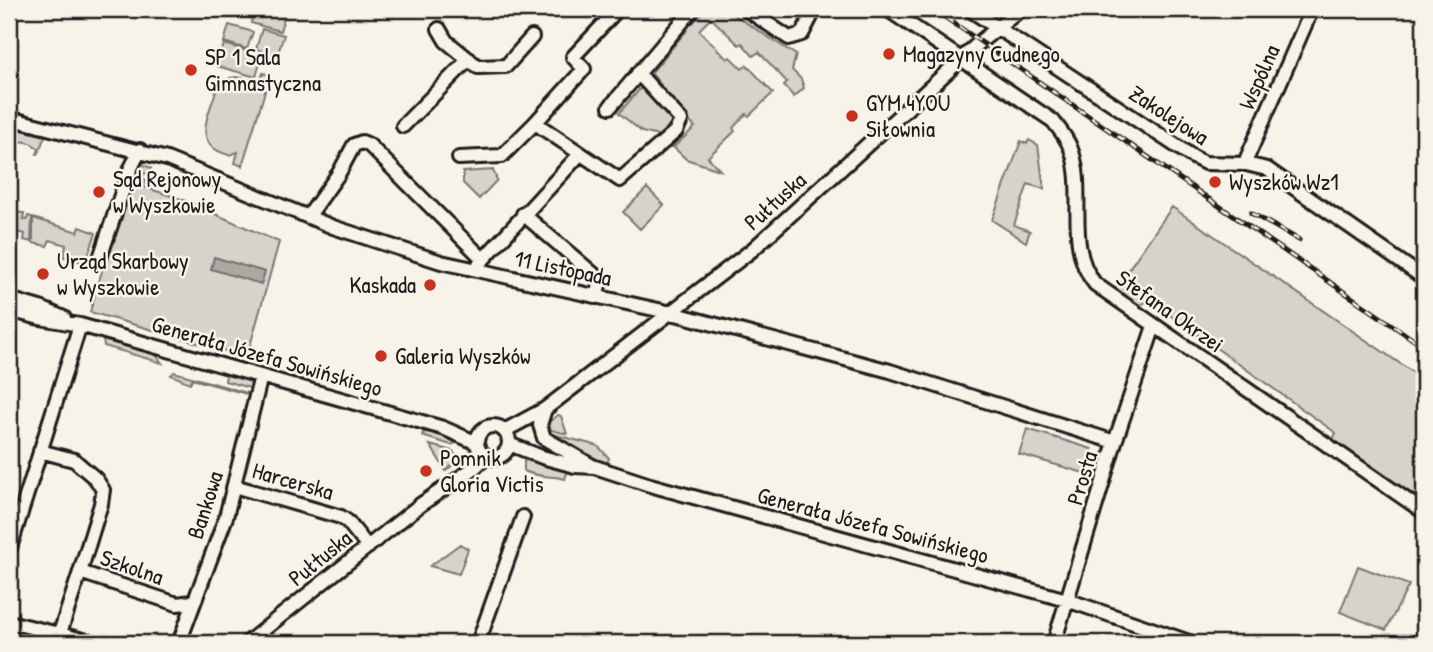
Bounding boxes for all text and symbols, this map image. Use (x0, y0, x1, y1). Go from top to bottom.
place label: Magazyny Cudnego (903, 38, 1060, 69)
street label: Wspólna (1231, 40, 1286, 114)
place label: SP 1 Sala Gimnastyczna (205, 41, 321, 98)
marker: Magazyny Cudnego (881, 46, 897, 62)
marker: SP 1 Sala Gimnastyczna (183, 62, 199, 78)
street label: Zakolejowa (1123, 77, 1215, 152)
place label: GYM 4YOU Siłownia (866, 87, 950, 144)
marker: GYM 4YOU Siłownia (844, 108, 860, 124)
place label: Sąd Rejonowy w Wyszkowie (113, 163, 221, 220)
street label: Pułtuska (737, 165, 812, 237)
place label: Wyszków Wz1 (1229, 166, 1339, 197)
marker: Wyszków Wz1 (1207, 174, 1223, 190)
marker: Sąd Rejonowy w Wyszkowie (91, 184, 107, 200)
street label: 11 Listopada (512, 242, 615, 293)
place label: Urząd Skarbowy w Wyszkowie (57, 245, 189, 302)
street label: Stefana Okrzei (1110, 262, 1230, 359)
marker: Urząd Skarbowy w Wyszkowie (35, 266, 51, 282)
place label: Kaskada (350, 269, 416, 300)
marker: Kaskada (422, 277, 438, 293)
street label: Generała Józefa Sowińskiego (148, 308, 386, 403)
place label: Galeria Wyszków (395, 340, 531, 371)
marker: Galeria Wyszków (373, 348, 389, 364)
place label: Pomnik Gloria Victis (440, 442, 544, 499)
street label: Prosta (1059, 447, 1104, 509)
street label: Harcerska (249, 454, 337, 507)
marker: Pomnik Gloria Victis (418, 463, 434, 479)
street label: Bankowa (179, 467, 230, 543)
street label: Generała Józefa Sowińskiego (754, 479, 992, 570)
street label: Pułtuska (281, 522, 358, 593)
street label: Szkolna (97, 541, 168, 592)

